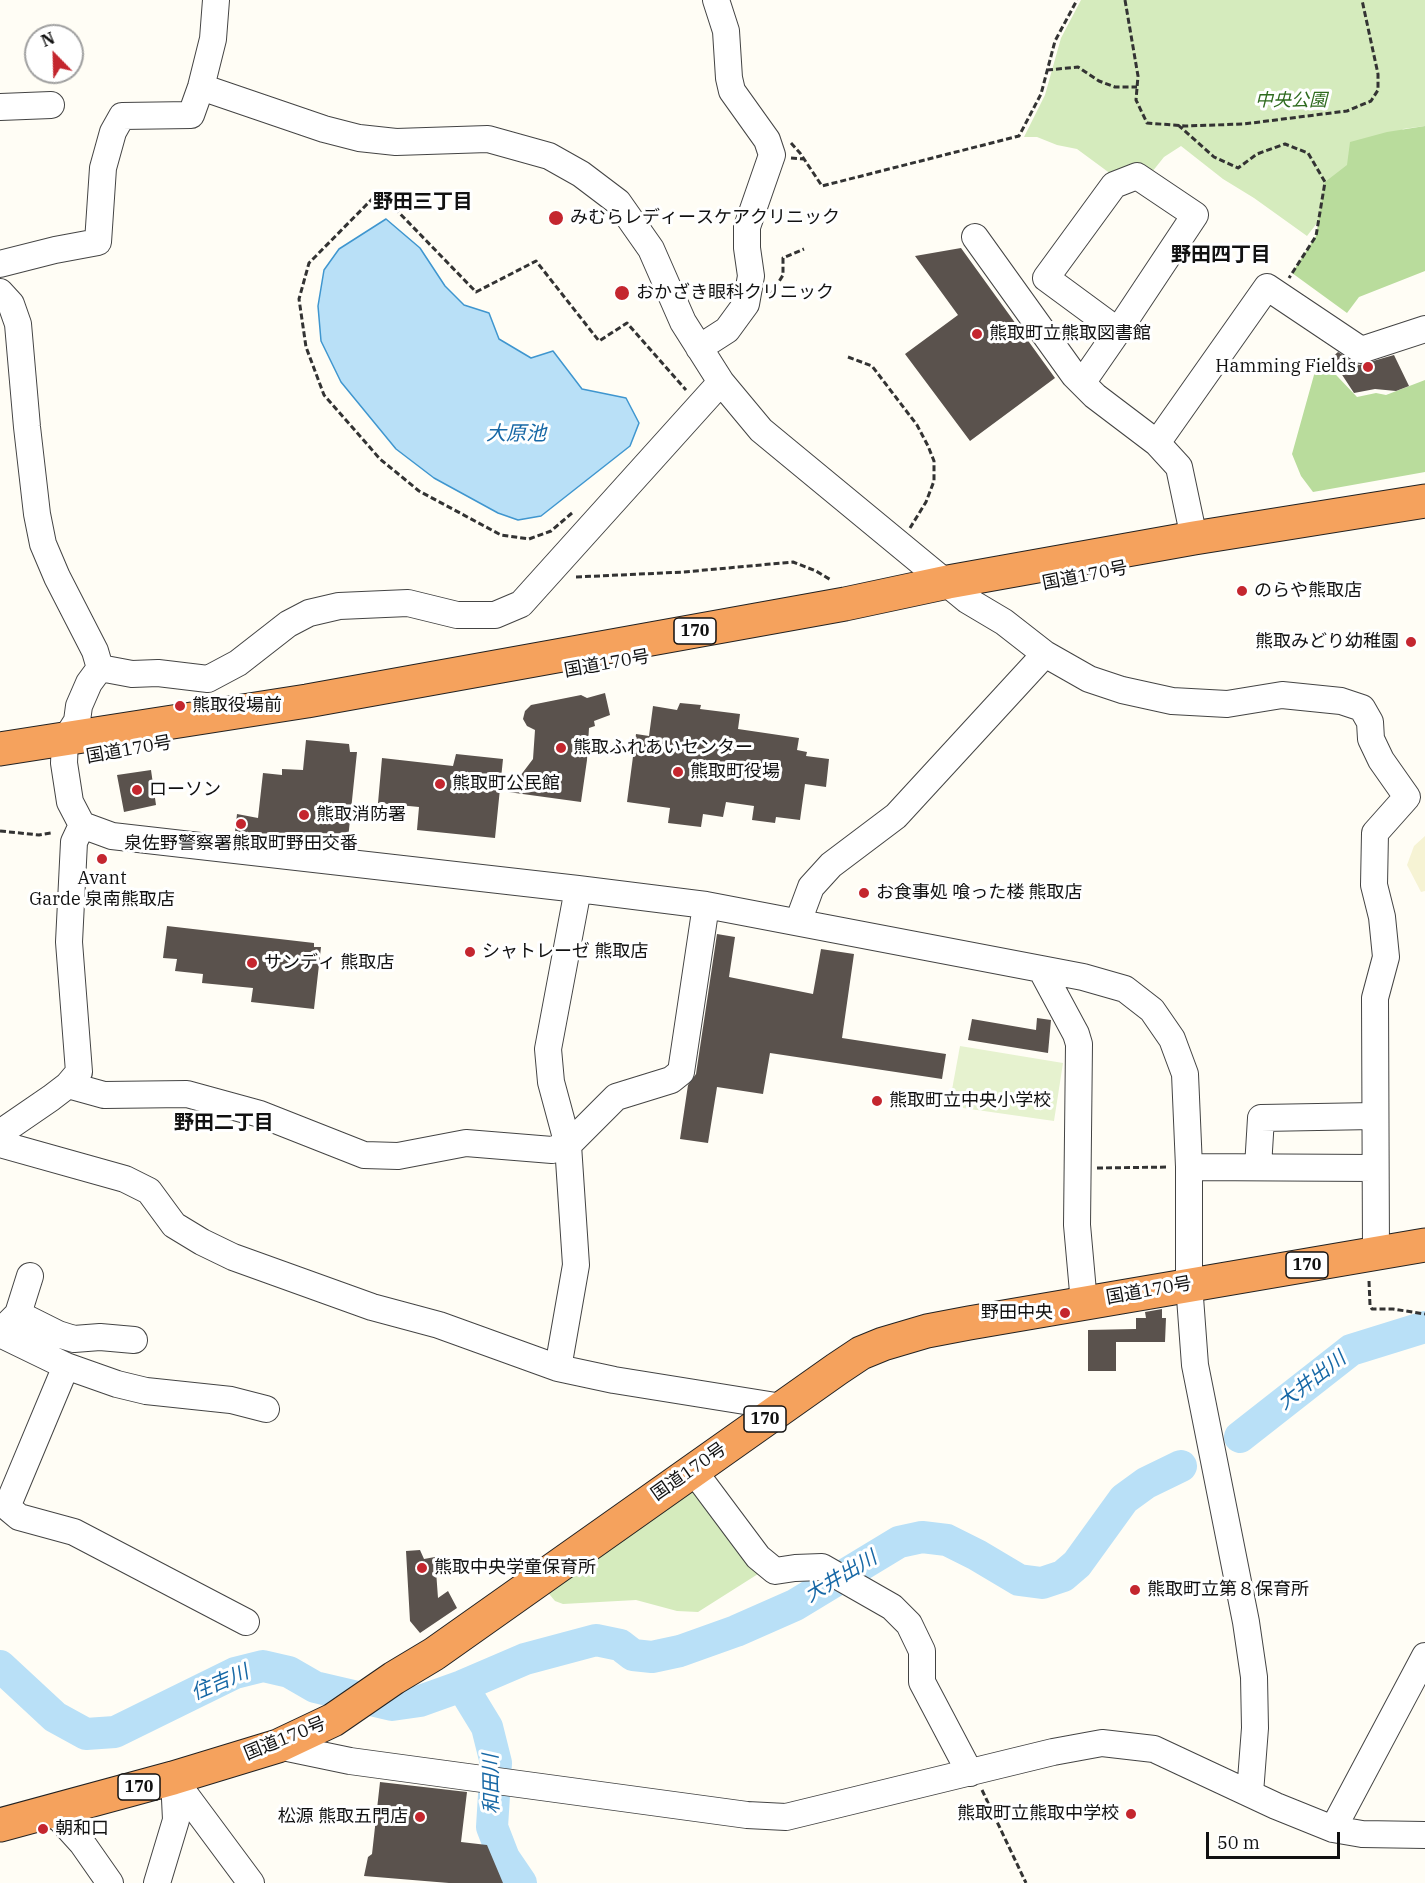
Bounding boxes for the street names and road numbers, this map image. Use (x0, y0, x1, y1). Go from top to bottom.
street label: 国道170号 (1041, 557, 1129, 595)
road number: 170 (674, 618, 716, 644)
street label: 国道170号 (563, 646, 651, 682)
street label: 国道170号 (85, 732, 173, 768)
road number: 170 (1286, 1252, 1328, 1278)
street label: 国道170号 (1105, 1273, 1193, 1309)
road number: 170 (744, 1406, 786, 1432)
street label: 国道170号 (647, 1438, 731, 1506)
street label: 国道170号 (241, 1713, 329, 1765)
road number: 170 (118, 1774, 160, 1800)

